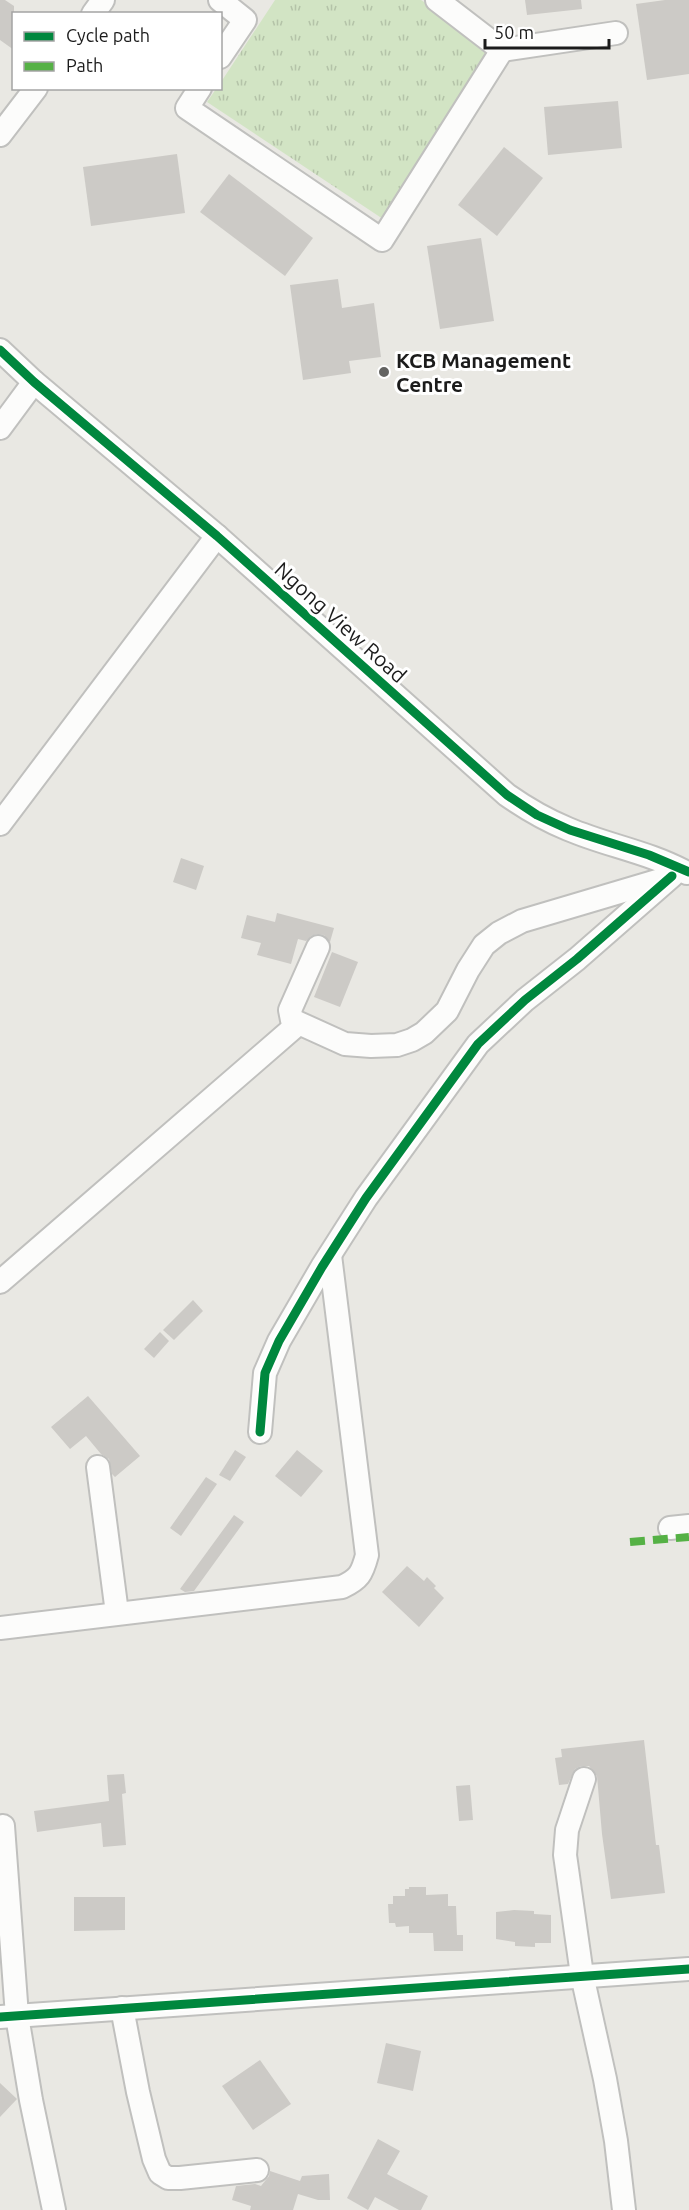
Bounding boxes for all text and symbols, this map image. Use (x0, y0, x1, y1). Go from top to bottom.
legend (12, 12, 222, 90)
scale bar (485, 12, 610, 50)
text: 50 m (494, 22, 534, 42)
text: Cycle path (66, 25, 150, 45)
text: Path (66, 55, 103, 75)
place label: KCB Management Centre (396, 348, 571, 396)
marker: KCB Management Centre (377, 365, 391, 379)
street label: Ngong View Road (270, 557, 412, 687)

